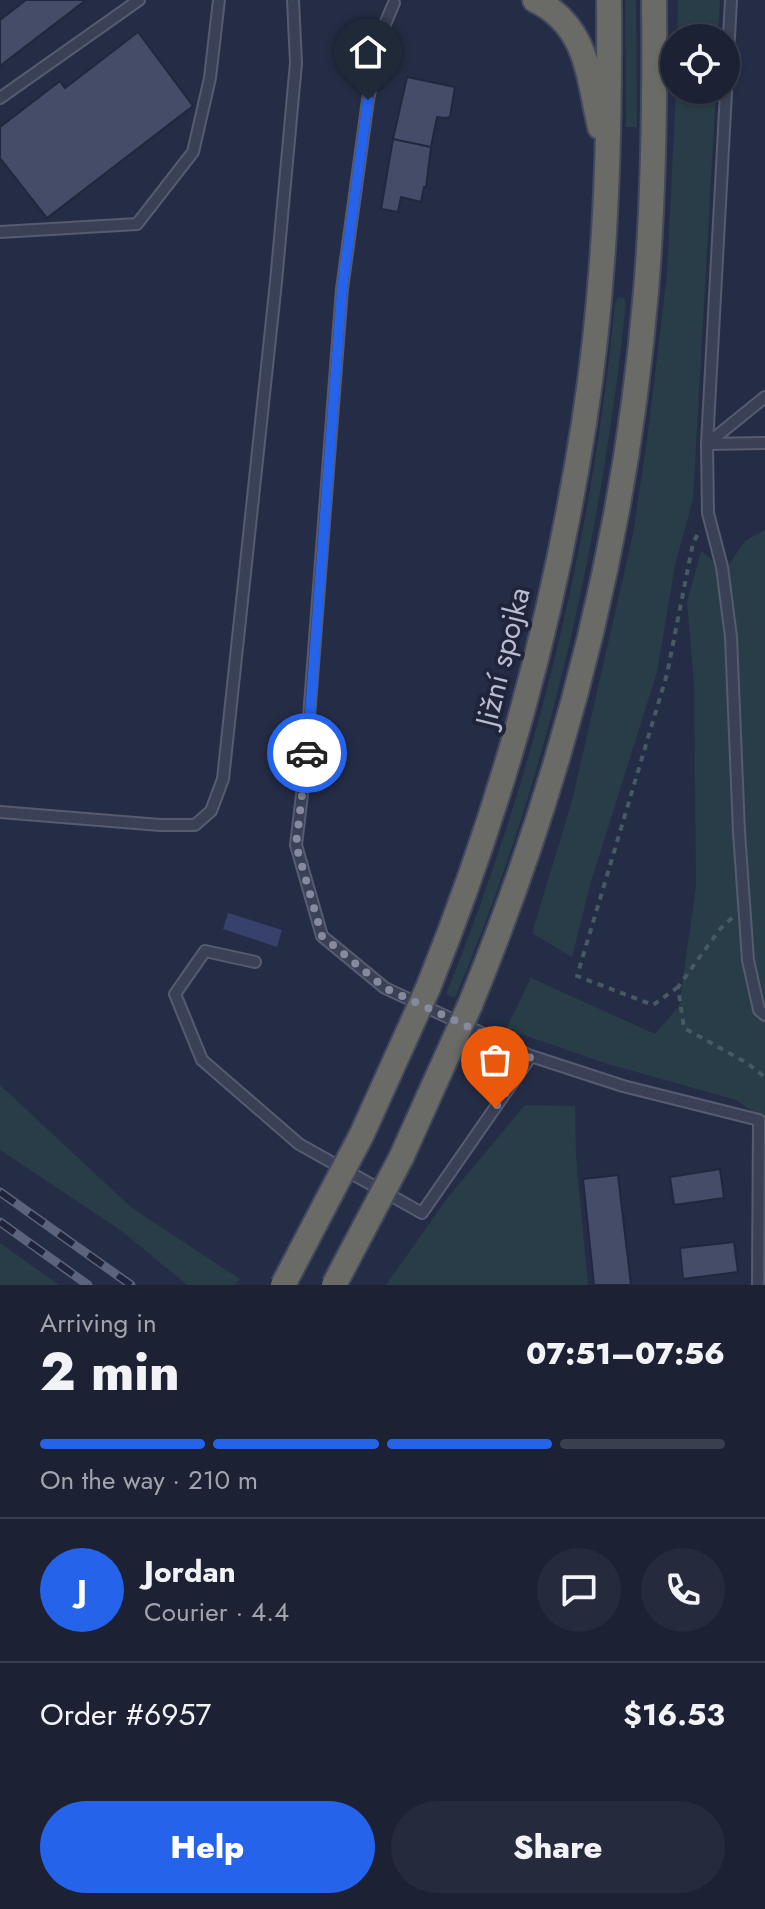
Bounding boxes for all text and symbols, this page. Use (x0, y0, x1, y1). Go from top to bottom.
pin (334, 18, 402, 100)
map controls (660, 24, 740, 104)
button: locate (660, 24, 740, 104)
icon: home (346, 30, 390, 74)
street label: Jižní spojka (464, 583, 541, 735)
courier (267, 713, 347, 793)
icon: car (285, 731, 329, 775)
pin (461, 1026, 529, 1108)
icon: bag (473, 1038, 517, 1082)
text: Arriving in (40, 1304, 157, 1342)
text: 07:51–07:56 (526, 1332, 725, 1375)
text: 2 min (40, 1334, 180, 1410)
text: On the way · 210 m (40, 1461, 258, 1499)
button: chat (537, 1548, 621, 1632)
button: phone (641, 1548, 725, 1632)
text: Jordan (144, 1550, 236, 1593)
text: J (77, 1569, 87, 1612)
text: Courier · 4.4 (144, 1593, 289, 1631)
text: Order #6957 (40, 1693, 211, 1736)
text: $16.53 (623, 1693, 725, 1736)
button: Help (40, 1801, 375, 1893)
button: Share (391, 1801, 725, 1893)

